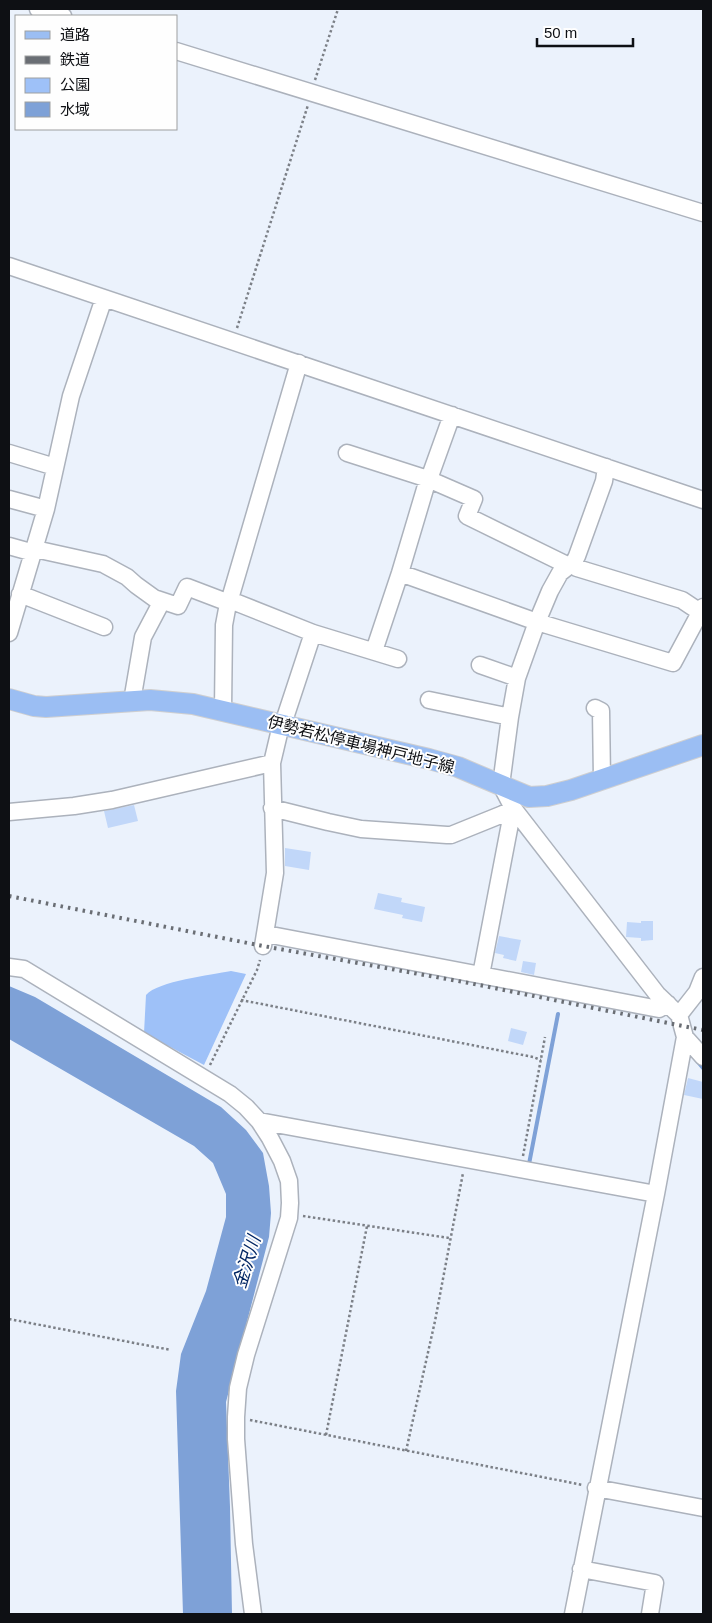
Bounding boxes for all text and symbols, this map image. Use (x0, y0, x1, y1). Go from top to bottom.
legend (15, 15, 178, 130)
scale bar (537, 15, 633, 47)
text: 50 m (544, 24, 577, 41)
text: 道路 (60, 26, 90, 43)
text: 鉄道 (60, 51, 90, 68)
text: 公園 (60, 76, 90, 93)
text: 水域 (60, 101, 90, 118)
street label: 伊勢若松停車場神戸地子線 (266, 713, 456, 776)
water label: 金沢川 (230, 1231, 265, 1291)

